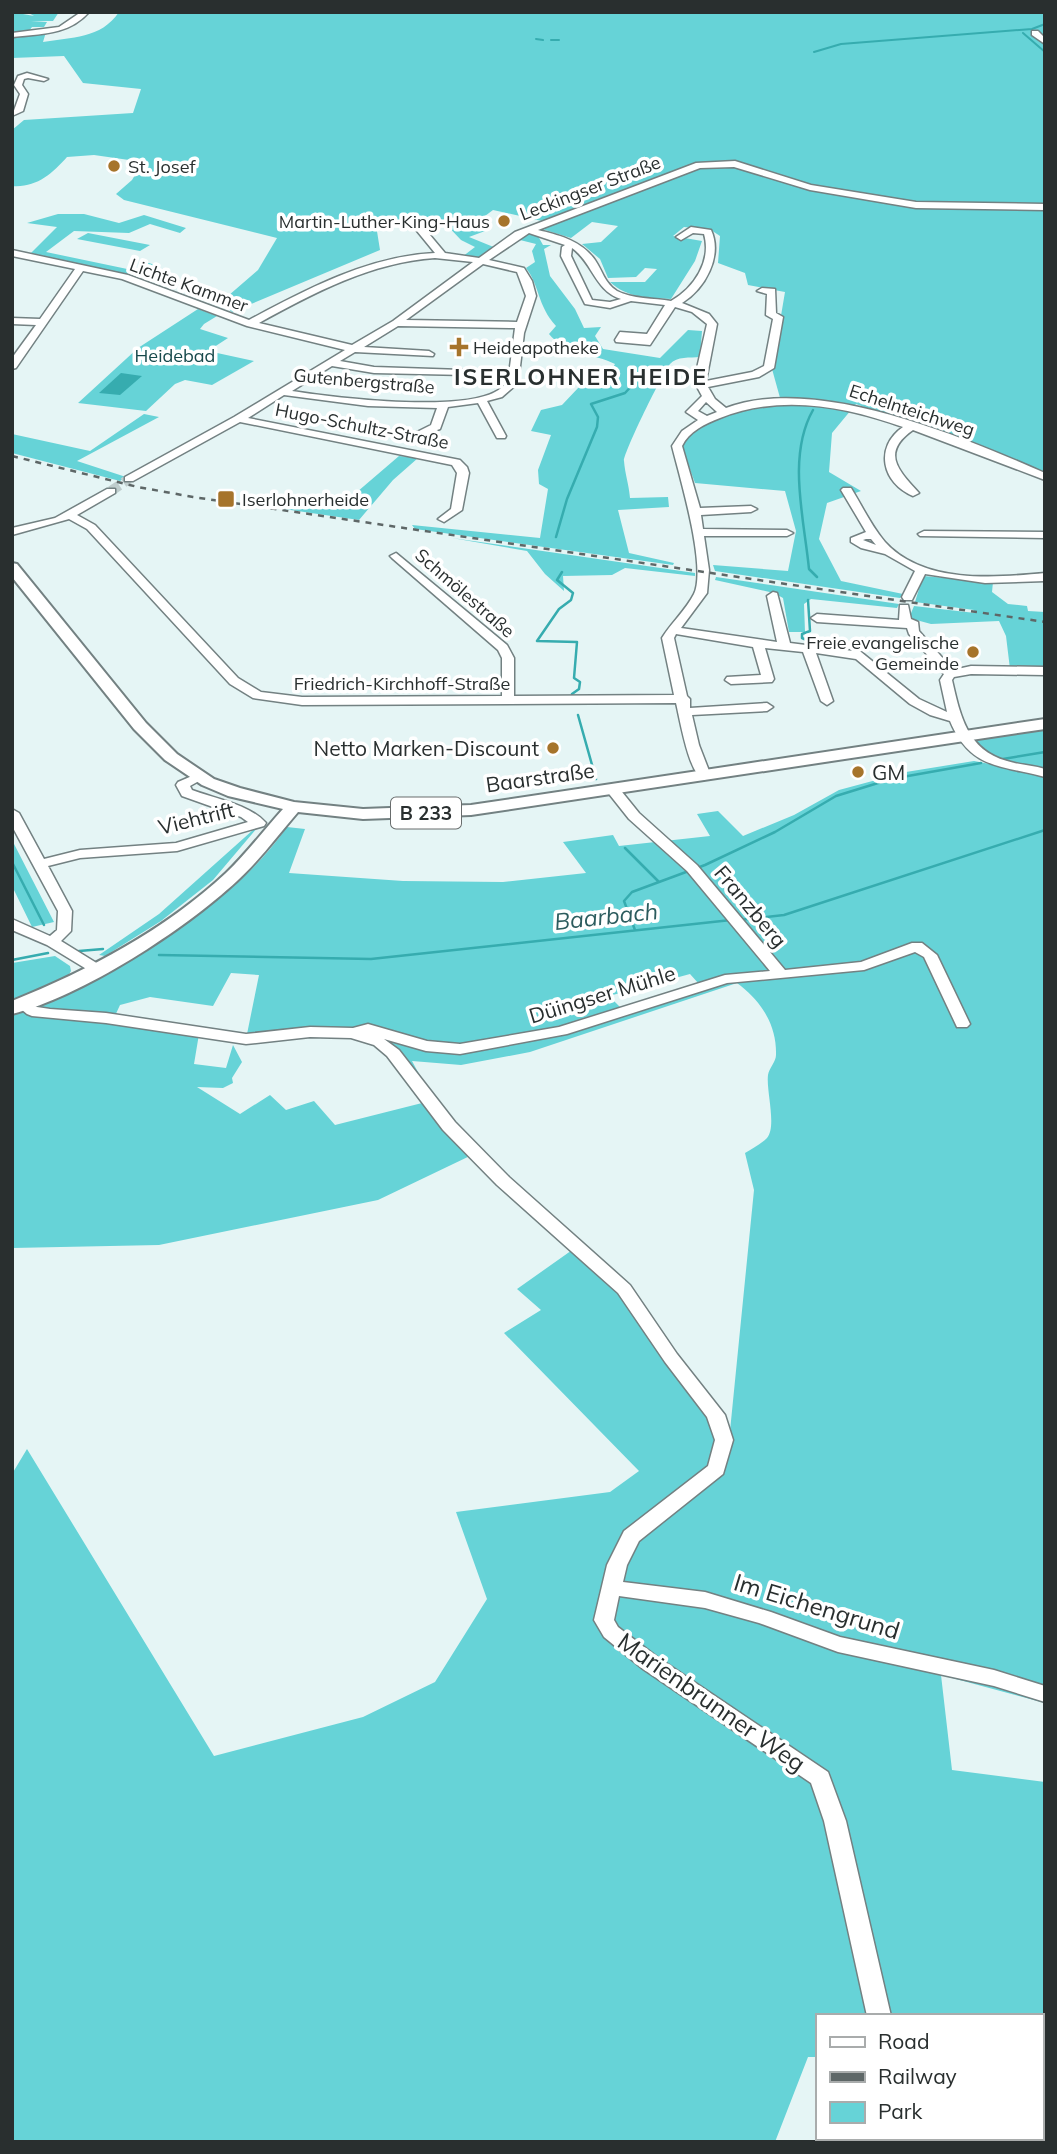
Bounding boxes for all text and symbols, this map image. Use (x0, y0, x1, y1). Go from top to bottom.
street label: Leckingser Straße (516, 151, 664, 225)
place label: St. Josef (128, 155, 196, 178)
marker: St. Josef (106, 158, 122, 174)
place label: Martin-Luther-King-Haus (279, 210, 490, 233)
marker: Martin-Luther-King-Haus (496, 213, 512, 229)
street label: Lichte Kammer (127, 253, 252, 317)
place label: Heideapotheke (473, 336, 599, 359)
marker: Heideapotheke (451, 339, 467, 355)
park label: Heidebad (135, 344, 215, 367)
district label: ISERLOHNER HEIDE (454, 362, 708, 391)
street label: Gutenbergstraße (292, 363, 436, 399)
street label: Echelnteichweg (846, 379, 978, 441)
street label: Hugo-Schultz-Straße (273, 398, 451, 454)
place label: Iserlohnerheide (242, 488, 369, 511)
marker: Iserlohnerheide (216, 489, 236, 509)
street label: Schmölestraße (411, 544, 519, 642)
place label: Freie evangelische Gemeinde (806, 631, 959, 675)
marker: Freie evangelische Gemeinde (965, 644, 981, 660)
street label: Friedrich-Kirchhoff-Straße (294, 672, 510, 695)
place label: Netto Marken-Discount (314, 735, 539, 761)
marker: Netto Marken-Discount (545, 740, 561, 756)
street label: Baarstraße (484, 757, 596, 797)
place label: GM (872, 759, 905, 785)
marker: GM (850, 764, 866, 780)
street label: Viehtrift (155, 796, 237, 840)
road number: B 233 (391, 798, 461, 828)
street label: Franzberg (709, 860, 793, 952)
water label: Baarbach (553, 896, 659, 936)
street label: Düingser Mühle (526, 959, 678, 1029)
street label: Im Eichengrund (730, 1567, 904, 1645)
street label: Marienbrunner Weg (612, 1626, 812, 1778)
legend (816, 2014, 1043, 2140)
text: Road (878, 2028, 929, 2054)
text: Railway (878, 2063, 957, 2089)
text: Park (878, 2098, 922, 2124)

